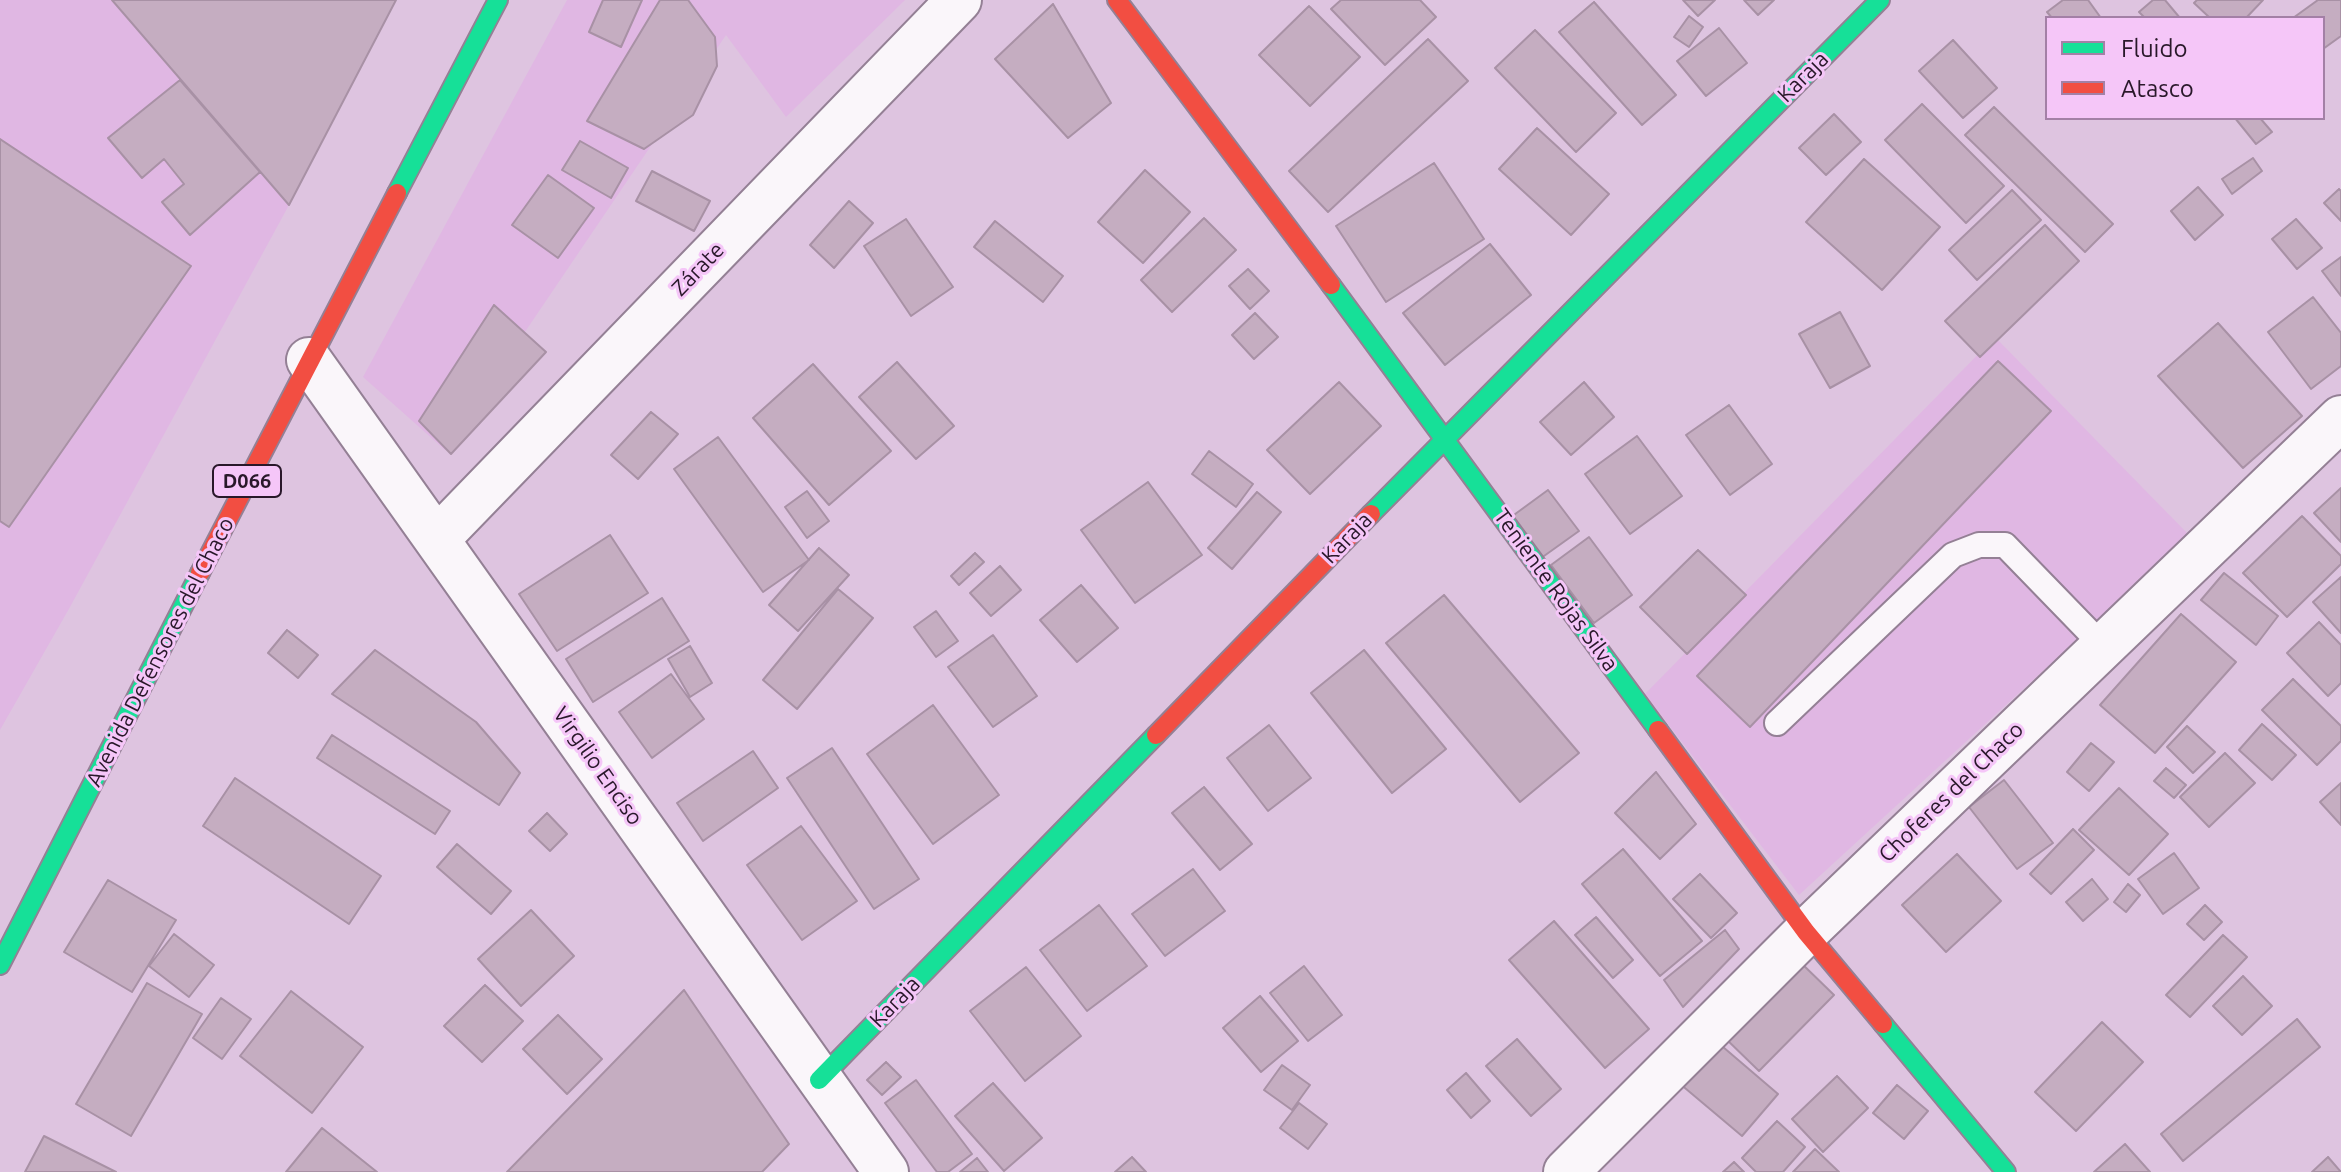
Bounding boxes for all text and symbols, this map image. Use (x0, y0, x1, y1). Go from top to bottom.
legend (2045, 16, 2325, 120)
text: Fluido (2121, 35, 2188, 62)
street label: Karaja (1772, 46, 1834, 108)
text: Atasco (2121, 75, 2194, 102)
street label: Zárate (666, 237, 730, 301)
road number: D066 (213, 465, 281, 497)
street label: Teniente Rojas Silva (1488, 504, 1624, 676)
street label: Karaja (1316, 507, 1378, 569)
street label: Avenida Defensores del Chaco (81, 513, 239, 791)
street label: Virgilio Enciso (548, 702, 648, 830)
street label: Choferes del Chaco (1873, 716, 2029, 868)
street label: Karaja (864, 971, 926, 1033)

